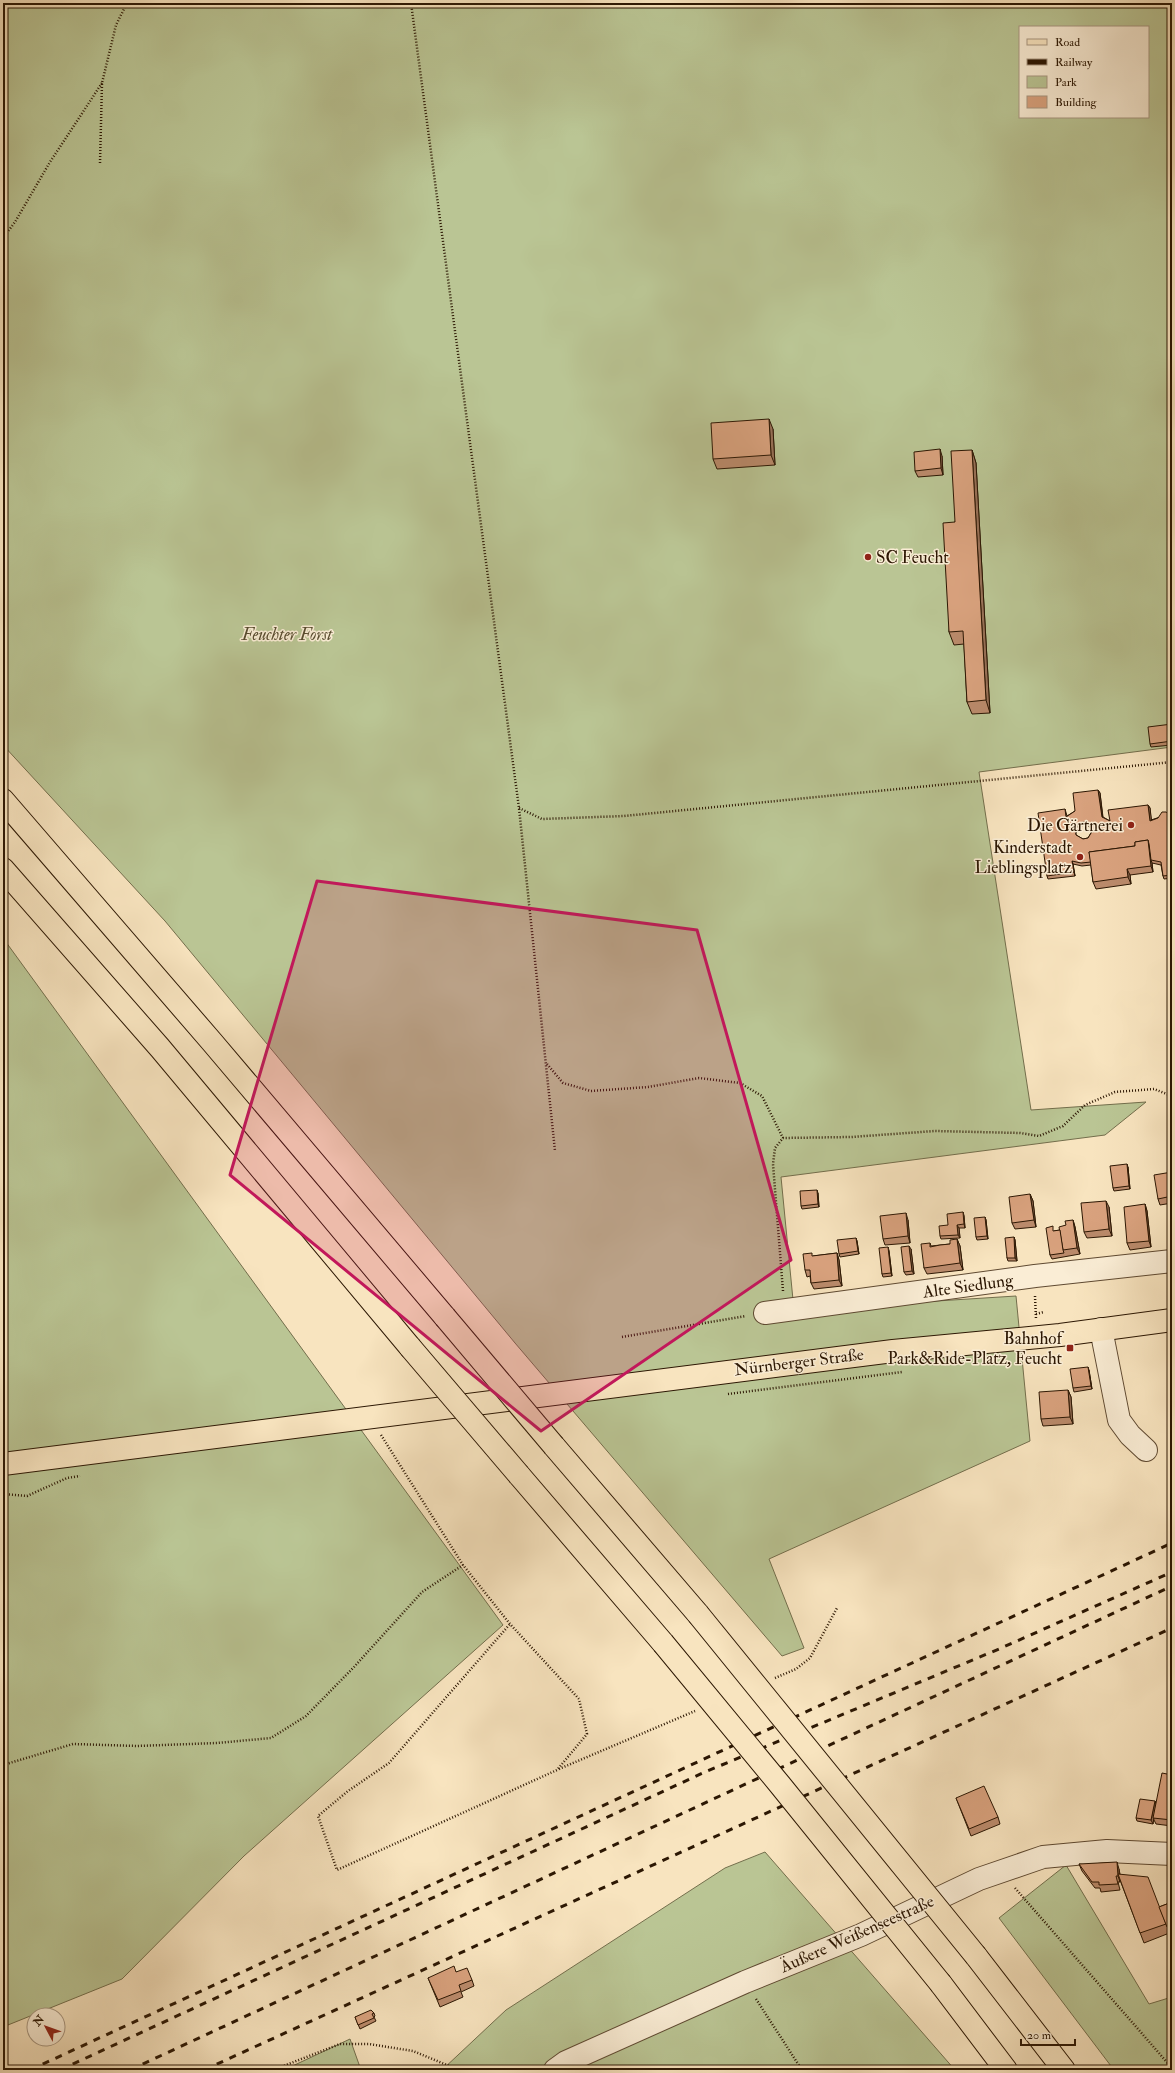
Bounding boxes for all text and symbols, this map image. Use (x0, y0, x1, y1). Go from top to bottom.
legend (1019, 26, 1149, 118)
text: Road (1055, 35, 1080, 50)
text: Railway (1055, 55, 1093, 70)
text: Park (1055, 75, 1077, 90)
text: Building (1055, 95, 1098, 110)
place label: SC Feucht (876, 547, 949, 568)
marker: SC Feucht (863, 552, 873, 562)
park label: Feuchter Forst (241, 624, 333, 645)
place label: Die Gärtnerei (1027, 815, 1123, 836)
marker: Die Gärtnerei (1126, 820, 1136, 830)
place label: Kinderstadt Lieblingsplatz (974, 837, 1072, 879)
marker: Kinderstadt Lieblingsplatz (1075, 852, 1085, 862)
street label: Alte Siedlung (921, 1269, 1015, 1303)
place label: Bahnhof Park&Ride-Platz, Feucht (888, 1328, 1064, 1369)
marker: Bahnhof Park&Ride-Platz, Feucht (1065, 1343, 1075, 1353)
street label: Nürnberger Straße (733, 1344, 865, 1380)
street label: Äußere Weißenseestraße (775, 1890, 937, 1978)
north arrow (26, 2007, 66, 2047)
text: N (30, 2012, 48, 2030)
scale bar (1021, 2021, 1075, 2047)
text: 20 m (1027, 2028, 1052, 2043)

